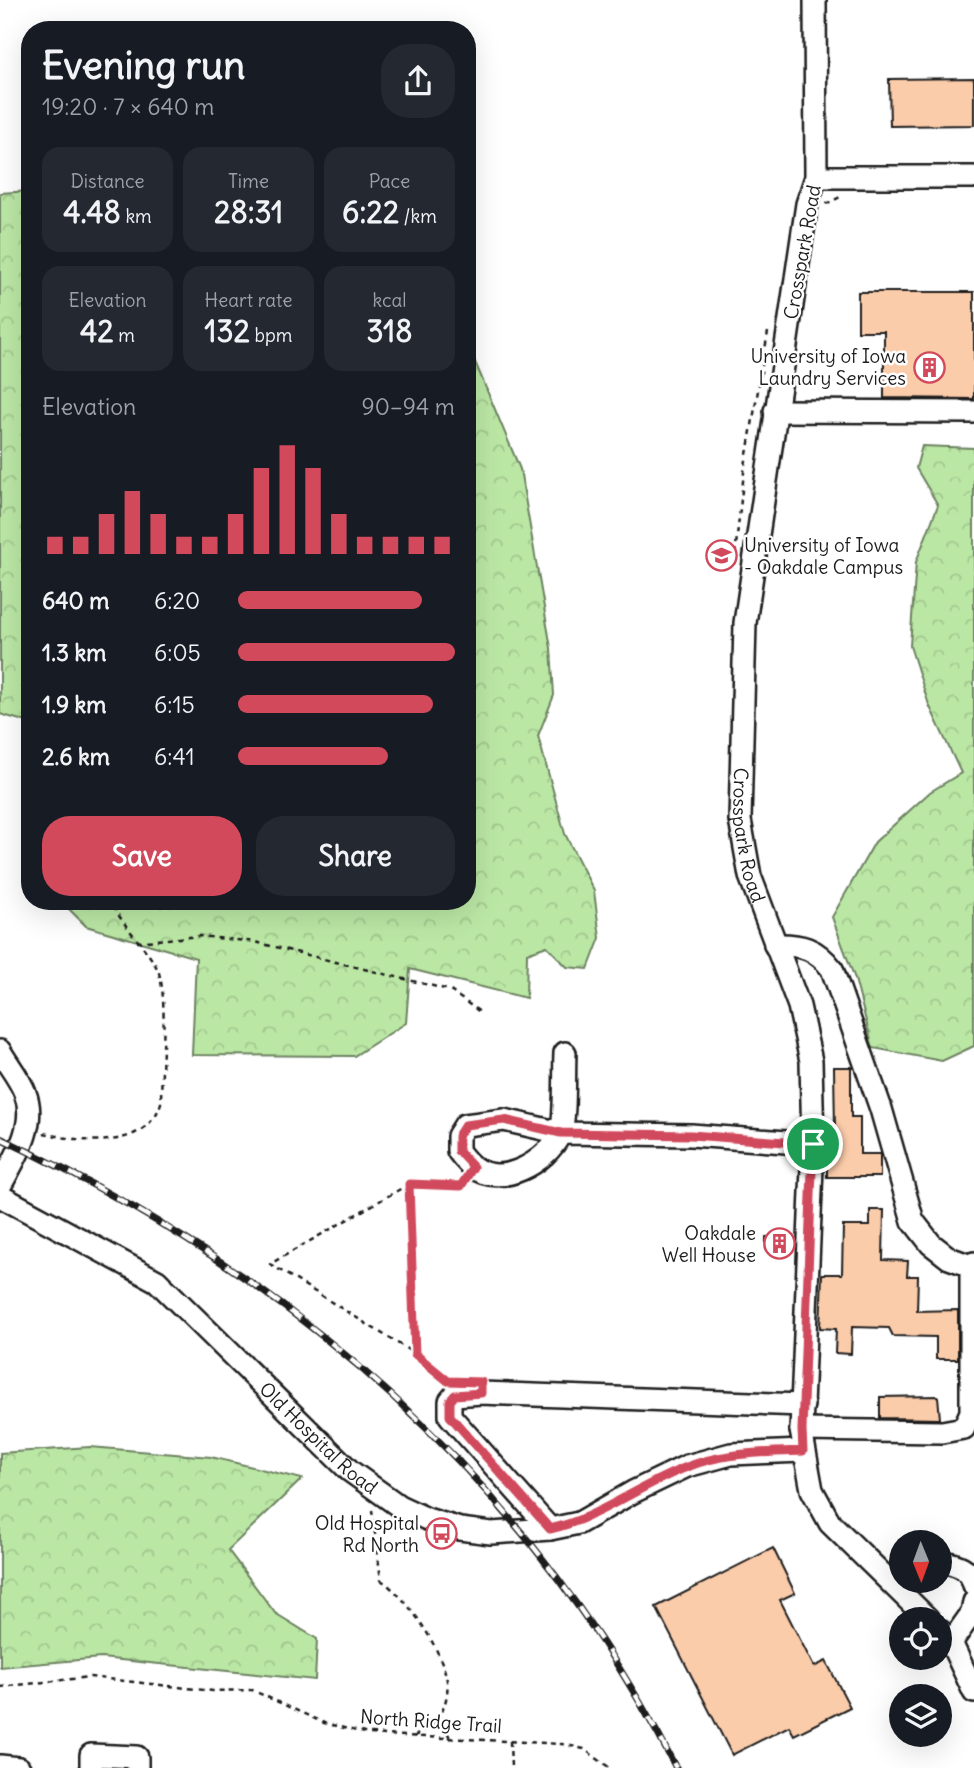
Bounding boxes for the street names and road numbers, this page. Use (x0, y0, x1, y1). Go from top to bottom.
street label: Crosspark Road (778, 183, 826, 321)
street label: Crosspark Road (727, 767, 771, 906)
street label: Old Hospital Road (255, 1377, 383, 1499)
street label: North Ridge Trail (359, 1704, 503, 1738)

